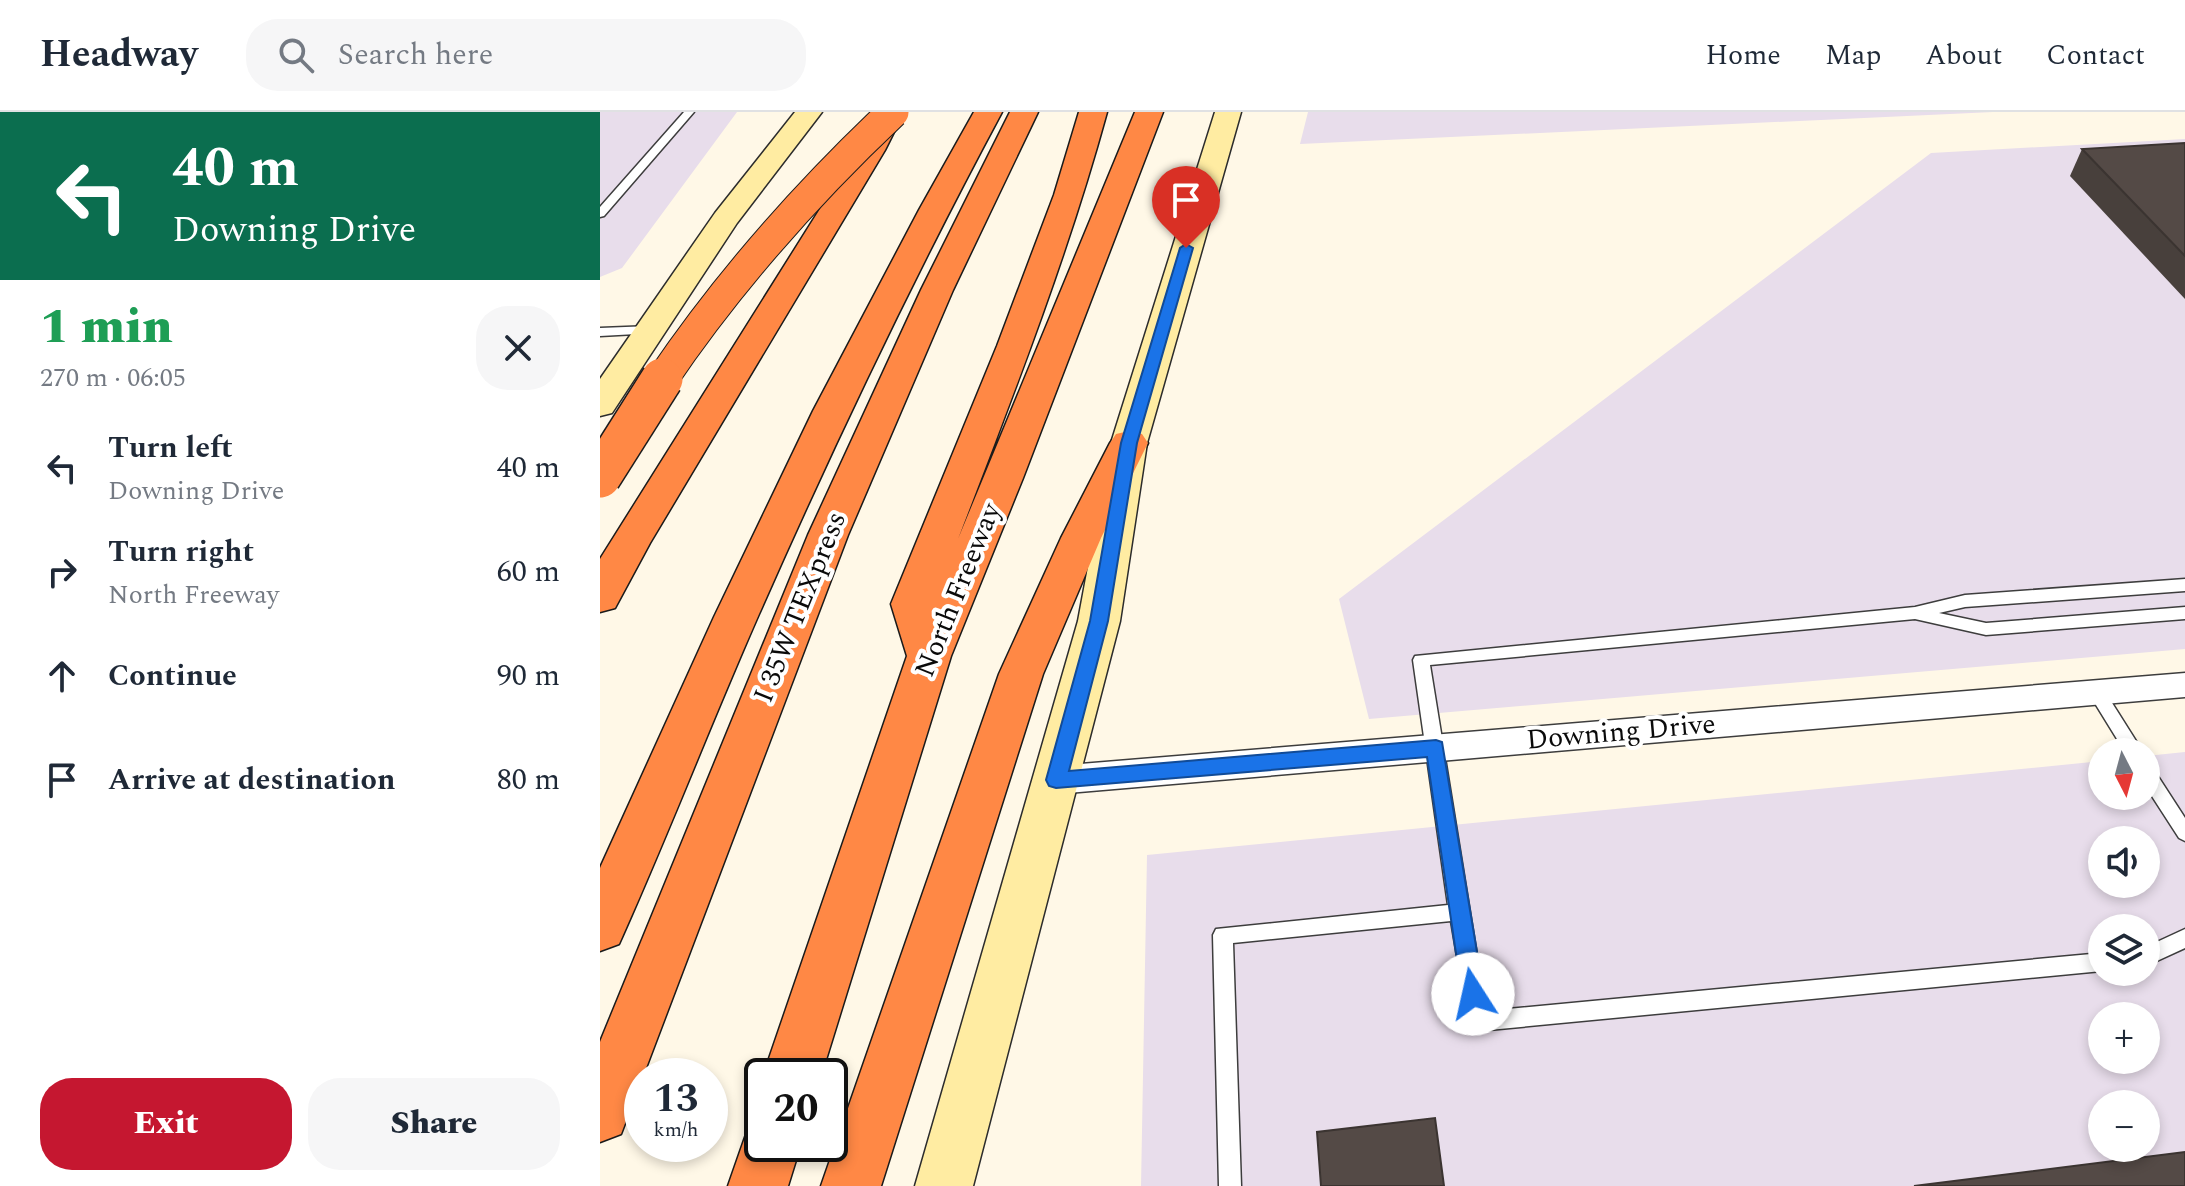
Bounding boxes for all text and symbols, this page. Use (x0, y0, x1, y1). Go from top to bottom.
search box (246, 19, 806, 91)
text: Headway (40, 26, 198, 84)
text: Search here (338, 32, 493, 78)
icon: search (274, 33, 318, 77)
text: Home (1705, 34, 1781, 77)
text: Map (1825, 34, 1881, 77)
text: About (1925, 34, 2002, 77)
text: Contact (2046, 34, 2145, 77)
text: 40 m (172, 126, 299, 211)
icon: left (40, 144, 144, 248)
pin (1152, 166, 1220, 248)
icon: arrive (1164, 178, 1208, 222)
text: Downing Drive (172, 203, 416, 258)
text: 1 min (40, 291, 173, 364)
button: close (476, 306, 560, 390)
text: 270 m · 06:05 (40, 358, 186, 398)
text: Turn left (108, 425, 233, 471)
text: 40 m (497, 445, 560, 491)
icon: left (40, 446, 84, 490)
text: Downing Drive (108, 471, 284, 511)
street label: North Freeway (904, 495, 1013, 684)
street label: I 35W TEXpress (742, 505, 858, 709)
text: Turn right (108, 529, 254, 575)
text: 60 m (497, 549, 560, 595)
icon: right (40, 550, 84, 594)
text: North Freeway (108, 575, 279, 615)
text: Continue (108, 653, 237, 699)
text: 90 m (497, 653, 560, 699)
icon: ahead (40, 654, 84, 698)
street label: Downing Drive (1525, 702, 1717, 762)
north arrow (2088, 738, 2160, 810)
map controls (2088, 738, 2160, 1162)
text: Arrive at destination (108, 757, 395, 803)
text: 80 m (497, 757, 560, 803)
icon: arrive (40, 758, 84, 802)
button: sound (2088, 826, 2160, 898)
button: layers (2088, 914, 2160, 986)
position arrow (1431, 952, 1515, 1036)
button: + (2088, 1002, 2160, 1074)
speed limit sign: 20 (744, 1058, 848, 1162)
text: 13 (654, 1069, 698, 1130)
button: Exit (40, 1078, 292, 1170)
button: Share (308, 1078, 560, 1170)
button: − (2088, 1090, 2160, 1162)
text: km/h (654, 1115, 699, 1145)

